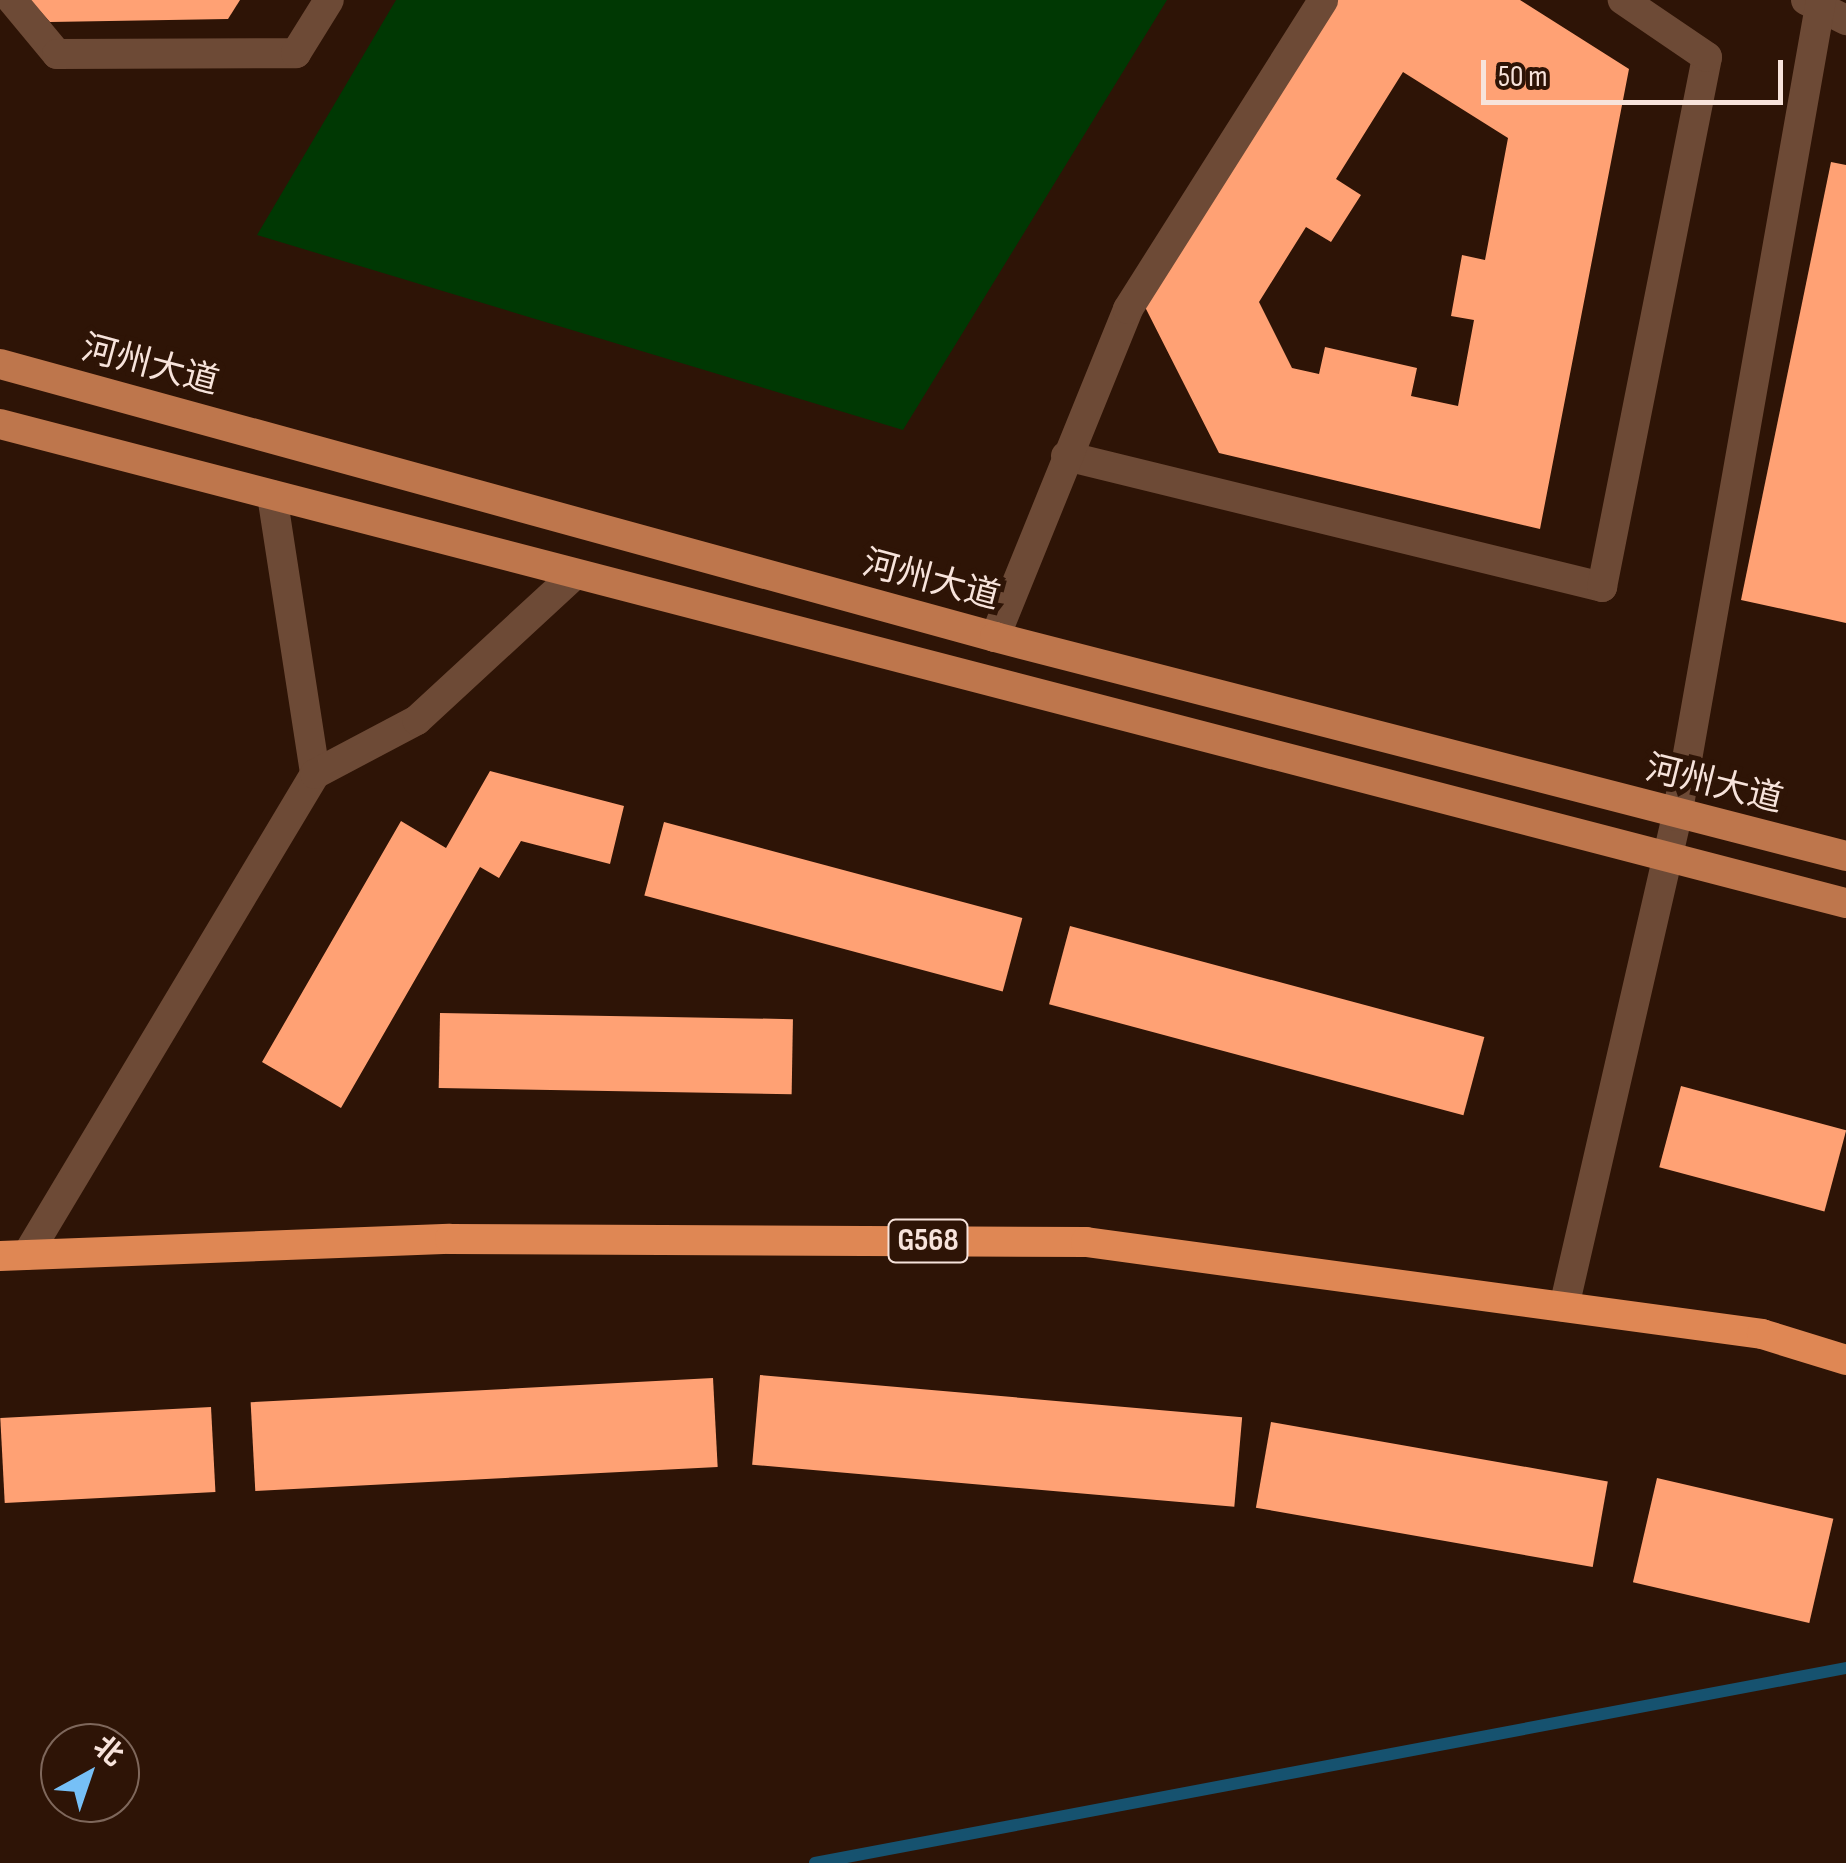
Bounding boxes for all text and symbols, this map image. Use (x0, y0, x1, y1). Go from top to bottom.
scale bar (1486, 40, 1788, 102)
text: 50 m (1498, 59, 1547, 95)
street label: 河州大道 (77, 328, 223, 404)
street label: 河州大道 (858, 543, 1004, 619)
street label: 河州大道 (1641, 748, 1787, 822)
road number: G568 (886, 1214, 970, 1268)
north arrow (40, 1723, 140, 1823)
text: 北 (87, 1730, 130, 1773)

